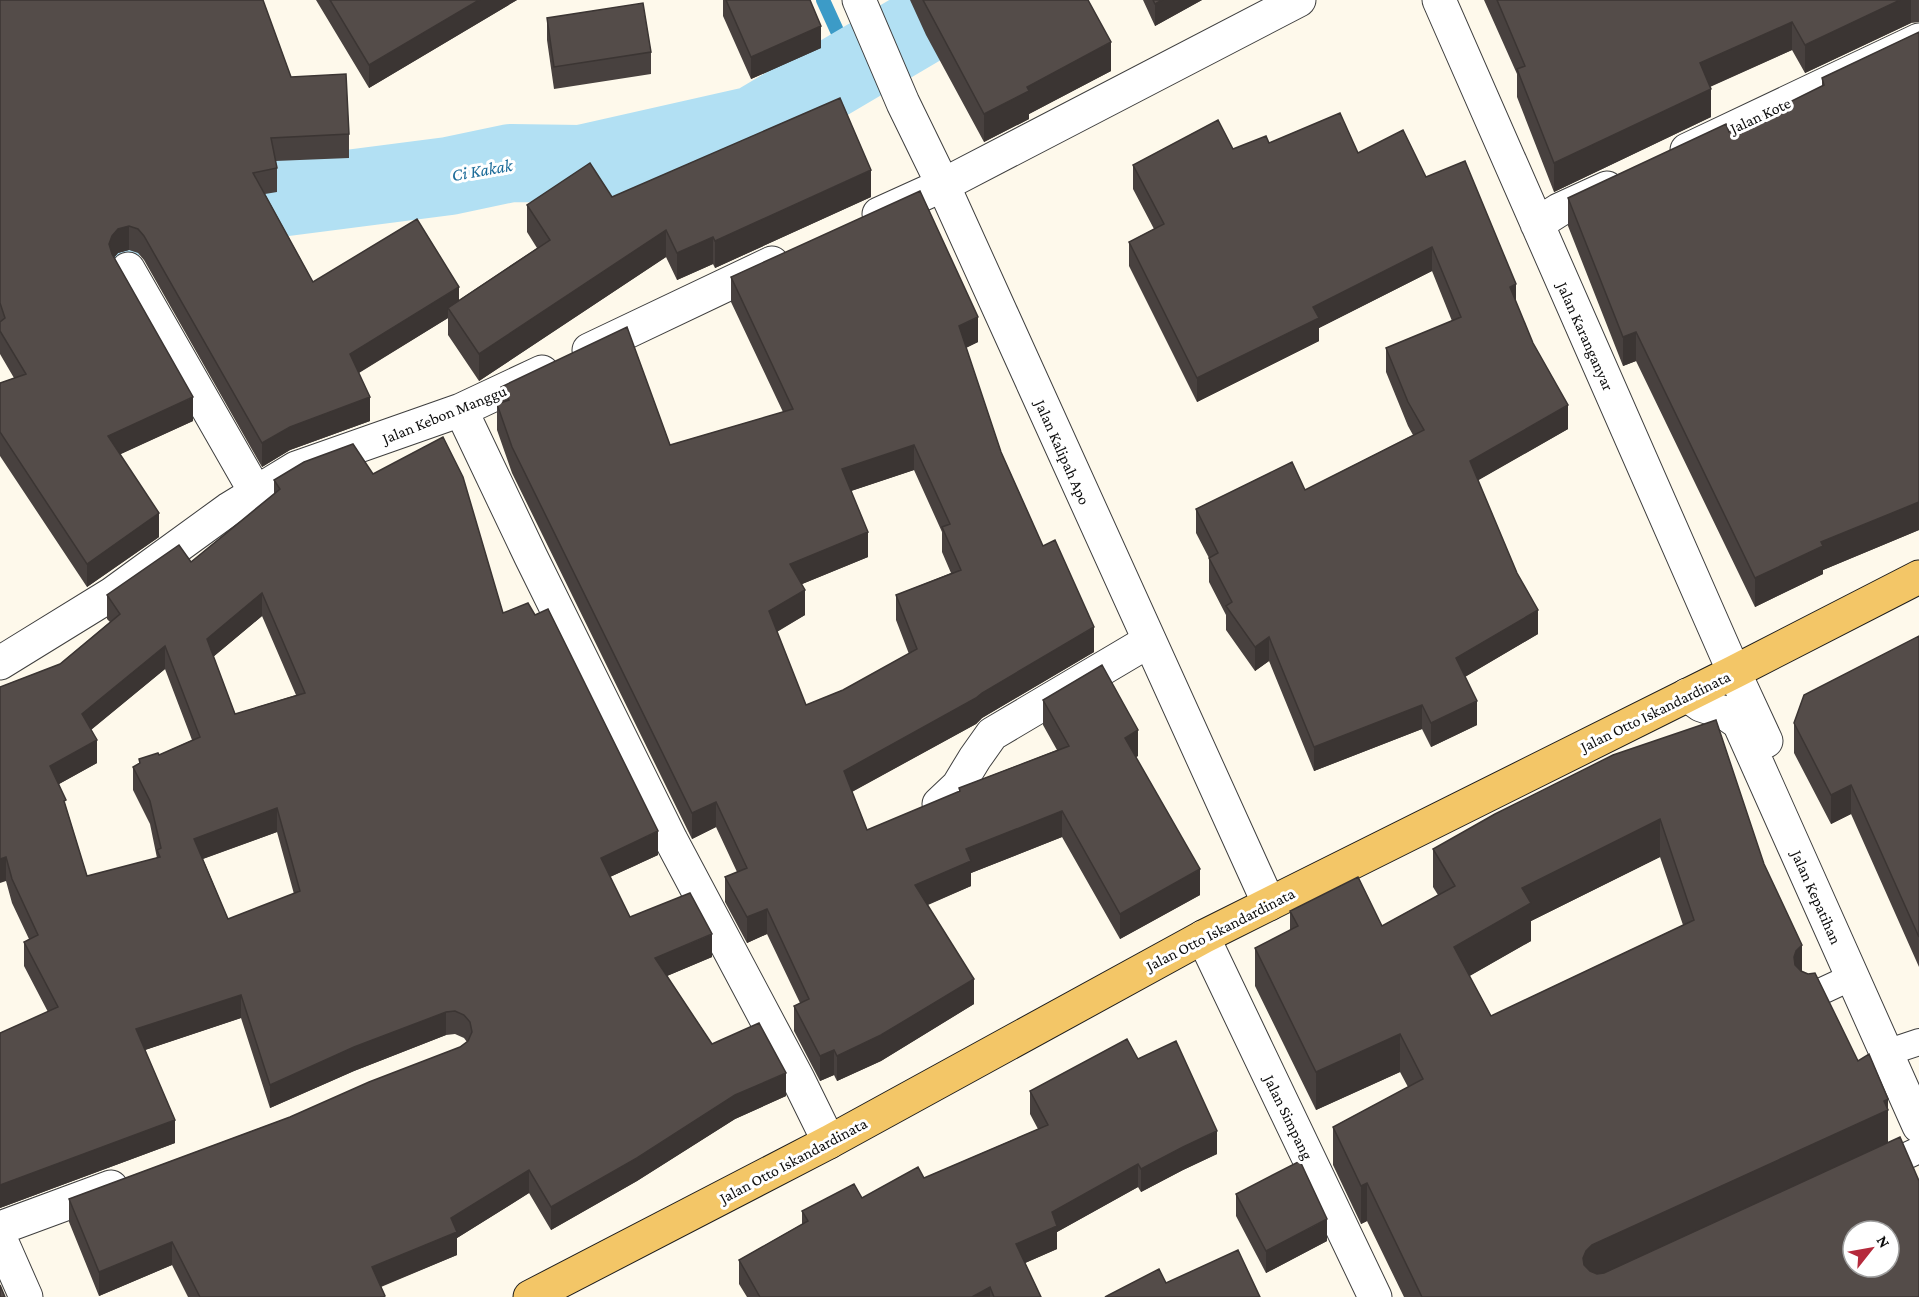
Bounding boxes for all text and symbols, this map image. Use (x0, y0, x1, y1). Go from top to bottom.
street label: Jalan Kote (1726, 94, 1793, 139)
water label: Ci Kakak (450, 155, 515, 185)
street label: Jalan Karanganyar (1552, 277, 1617, 394)
street label: Jalan Kebon Manggu (378, 382, 510, 449)
street label: Jalan Kalipah Apo (1030, 395, 1093, 508)
street label: Jalan Otto Iskandardinata (1576, 667, 1734, 757)
street label: Jalan Kepatihan (1786, 846, 1845, 948)
street label: Jalan Otto Iskandardinata (1141, 884, 1298, 976)
street label: Jalan Simpang (1259, 1070, 1316, 1163)
street label: Jalan Otto Iskandardinata (715, 1114, 871, 1208)
north arrow (1841, 1219, 1901, 1279)
text: N (1873, 1232, 1894, 1251)

